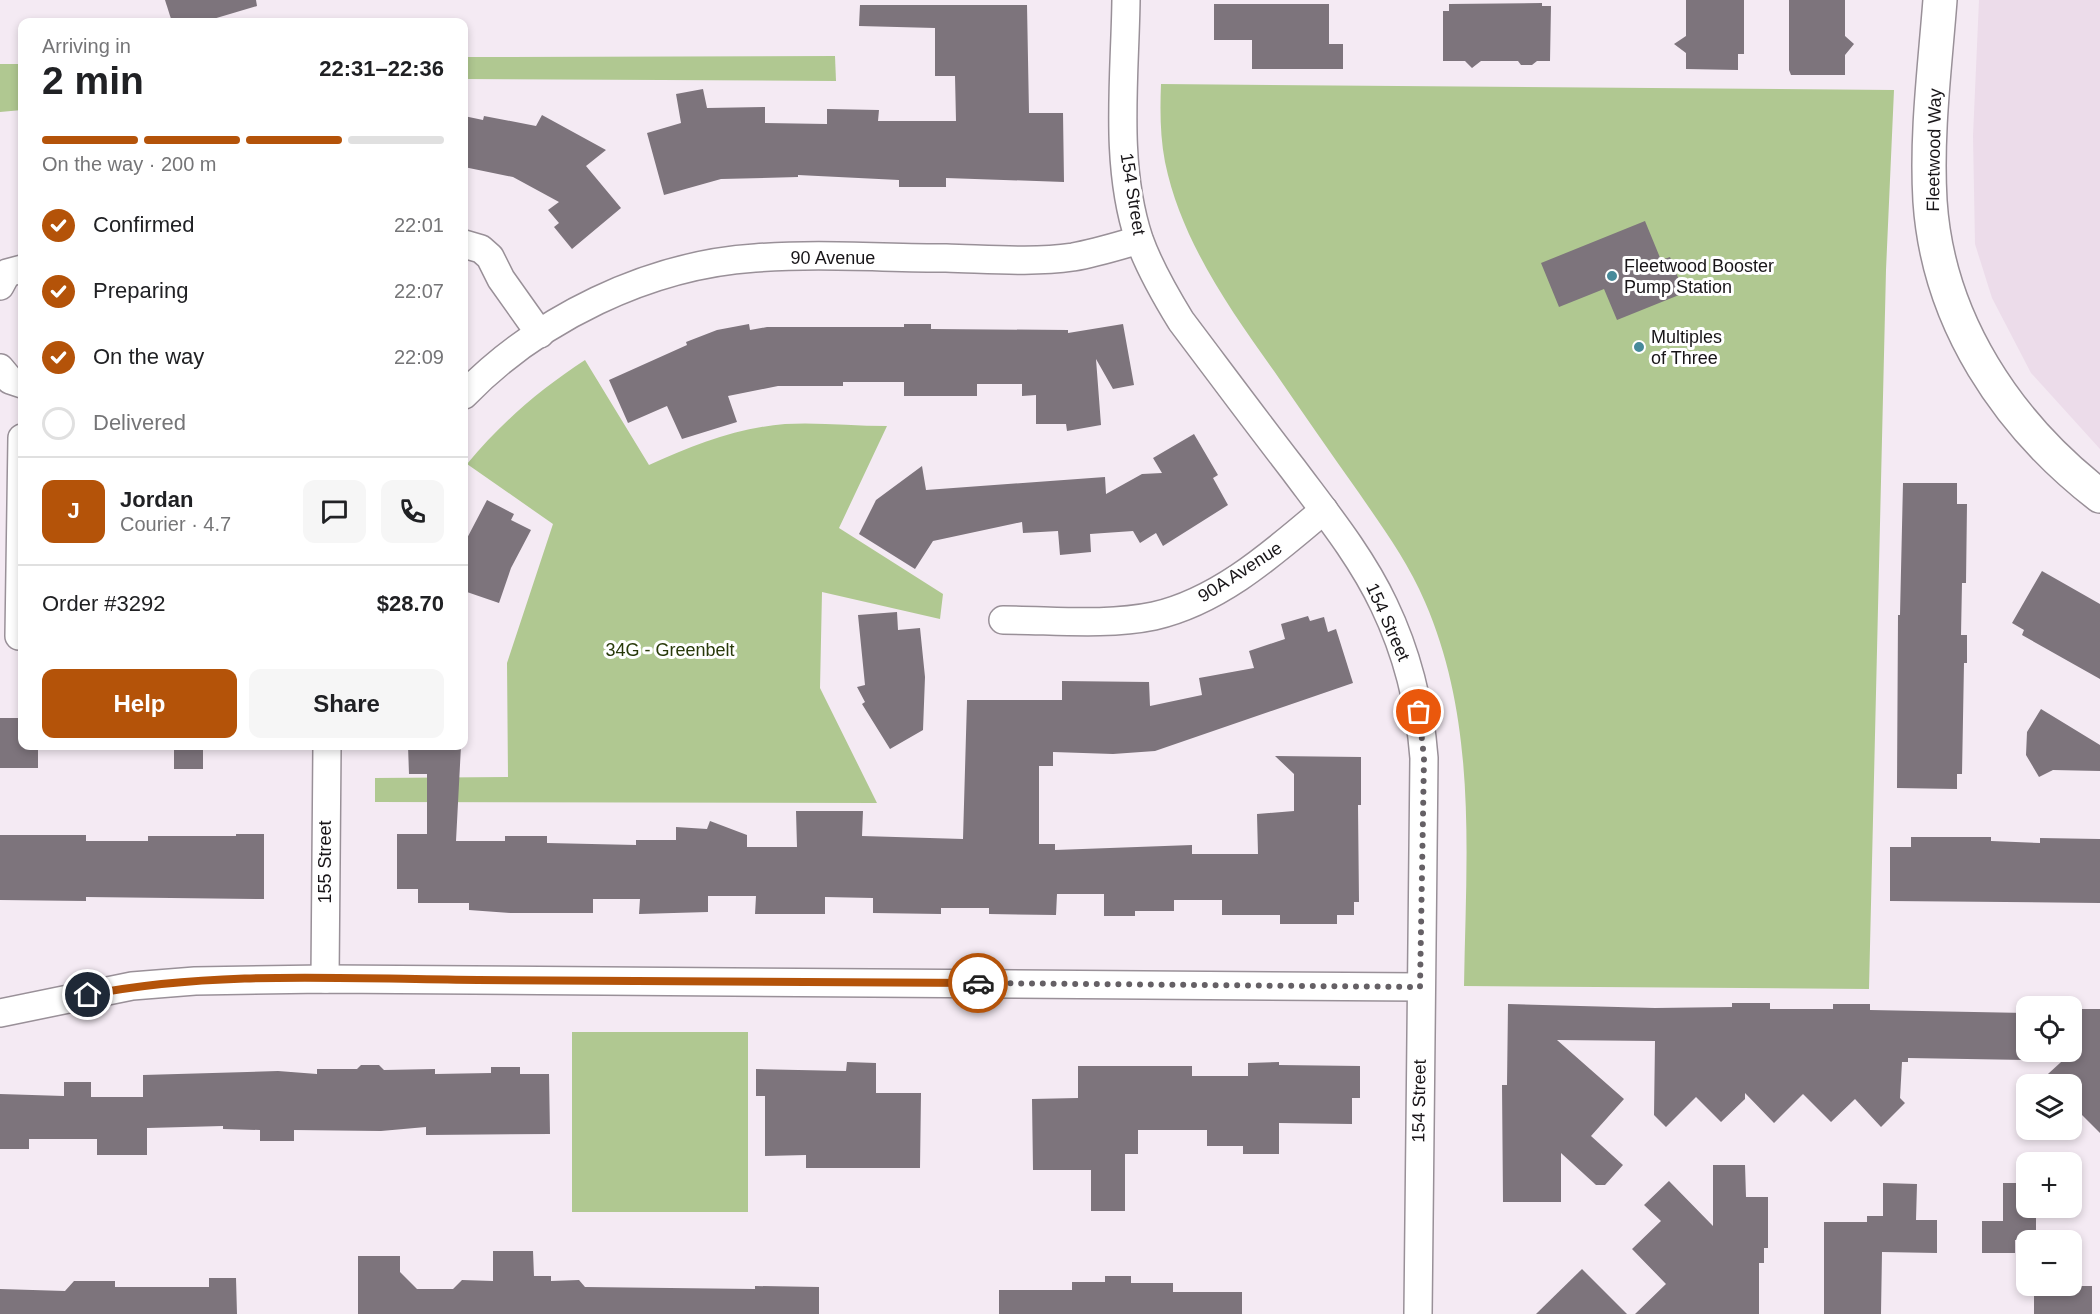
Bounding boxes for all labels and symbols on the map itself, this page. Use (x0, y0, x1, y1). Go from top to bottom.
street label: Fleetwood Way (1923, 88, 1945, 212)
street label: 154 Street (1117, 151, 1149, 237)
street label: 90 Avenue (791, 248, 875, 268)
place label: Fleetwood Booster Pump Station (1624, 256, 1774, 297)
marker: Fleetwood Booster Pump Station (1605, 269, 1619, 283)
place label: Multiples of Three (1651, 327, 1722, 368)
marker: Multiples of Three (1632, 340, 1646, 354)
street label: 90A Avenue (1194, 538, 1286, 606)
street label: 154 Street (1362, 580, 1414, 664)
park label: 34G - Greenbelt (605, 640, 735, 660)
pin (1393, 686, 1444, 737)
street label: 155 Street (315, 820, 335, 904)
courier (948, 953, 1008, 1013)
pin (62, 969, 113, 1020)
street label: 154 Street (1408, 1059, 1430, 1143)

